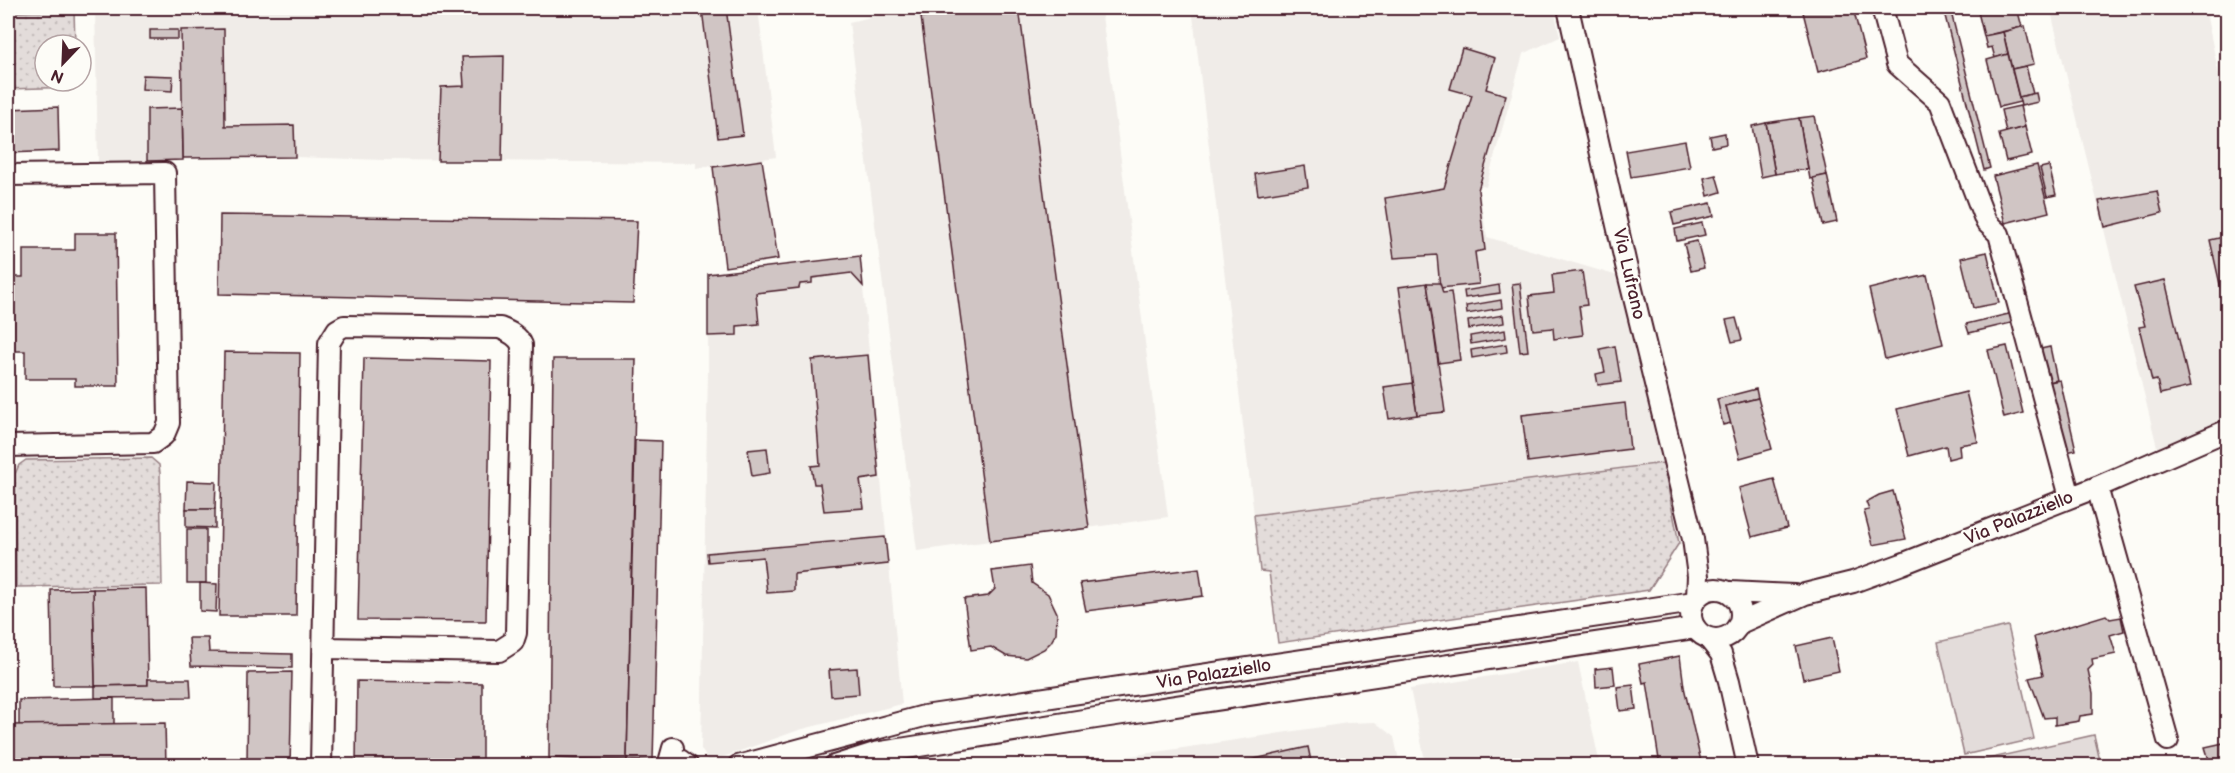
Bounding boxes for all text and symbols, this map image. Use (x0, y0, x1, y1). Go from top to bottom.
north arrow (33, 33, 93, 93)
text: N (48, 64, 67, 87)
street label: Via Lufrano (1608, 226, 1650, 322)
street label: Via Palazziello (1962, 487, 2076, 549)
street label: Via Palazziello (1155, 655, 1273, 693)

